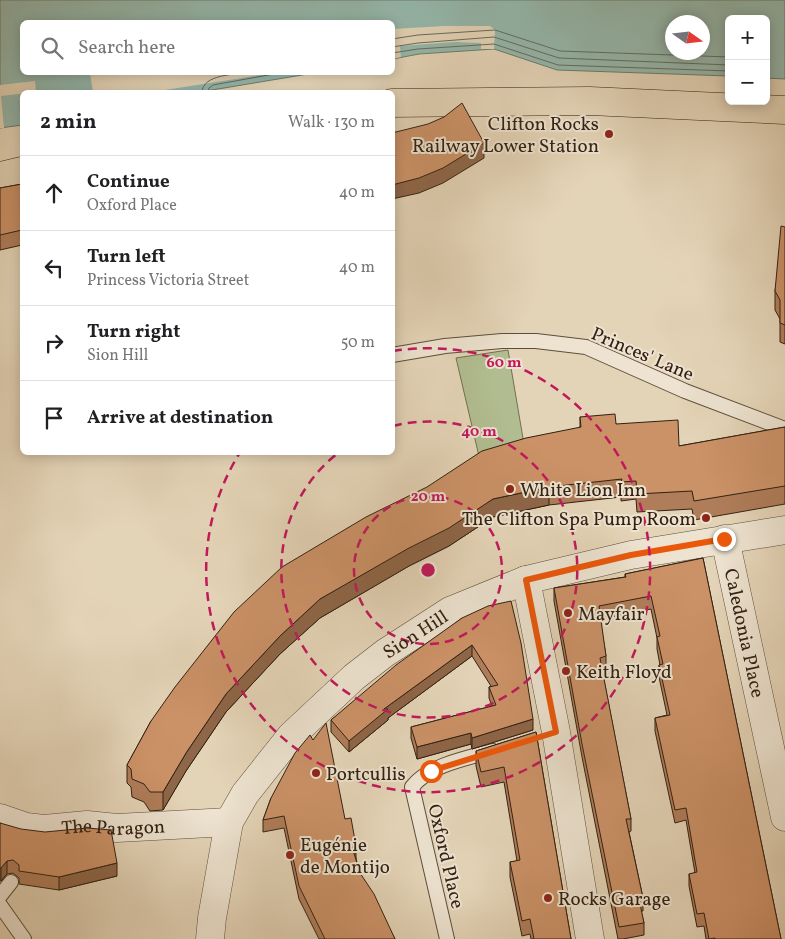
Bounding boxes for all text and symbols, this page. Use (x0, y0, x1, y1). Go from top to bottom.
north arrow (665, 15, 710, 60)
map controls (725, 15, 770, 105)
button: + (725, 15, 770, 60)
search box (20, 20, 395, 75)
icon: search (38, 34, 66, 62)
text: Search here (78, 35, 175, 61)
button: − (725, 60, 770, 105)
text: 2 min (40, 108, 97, 137)
text: Walk · 130 m (288, 112, 375, 134)
place label: Clifton Rocks Railway Lower Station (412, 112, 599, 160)
marker: Clifton Rocks Railway Lower Station (603, 128, 615, 140)
text: Continue (87, 169, 170, 195)
icon: ahead (40, 179, 68, 207)
text: 40 m (339, 182, 375, 204)
text: Oxford Place (87, 195, 177, 217)
text: Turn left (87, 244, 166, 270)
icon: left (40, 254, 68, 282)
text: 40 m (339, 257, 375, 279)
text: Princess Victoria Street (87, 270, 249, 292)
text: Turn right (87, 319, 180, 345)
street label: Princes' Lane (587, 322, 698, 388)
icon: right (40, 329, 68, 357)
text: 50 m (341, 332, 375, 354)
text: Sion Hill (87, 345, 148, 367)
text: 60 m (487, 353, 522, 374)
icon: arrive (40, 404, 68, 432)
text: Arrive at destination (87, 405, 273, 431)
text: 40 m (461, 422, 497, 443)
place label: White Lion Inn (520, 478, 646, 504)
marker: White Lion Inn (504, 483, 516, 495)
text: 20 m (411, 487, 446, 508)
place label: The Clifton Spa Pump Room (462, 507, 696, 533)
marker: The Clifton Spa Pump Room (700, 512, 712, 524)
route end (713, 528, 736, 551)
centre of rings (419, 561, 437, 579)
street label: Caledonia Place (717, 566, 770, 700)
place label: Mayfair (578, 602, 645, 628)
street label: Sion Hill (378, 604, 454, 666)
marker: Mayfair (562, 607, 574, 619)
place label: Keith Floyd (576, 660, 672, 686)
marker: Keith Floyd (560, 665, 572, 677)
route start (420, 760, 443, 783)
place label: Portcullis (326, 762, 406, 788)
marker: Portcullis (310, 767, 322, 779)
street label: Oxford Place (420, 802, 470, 911)
street label: The Paragon (60, 814, 166, 843)
place label: Eugénie de Montijo (300, 833, 390, 881)
marker: Eugénie de Montijo (284, 849, 296, 861)
place label: Rocks Garage (558, 887, 671, 913)
marker: Rocks Garage (542, 892, 554, 904)

